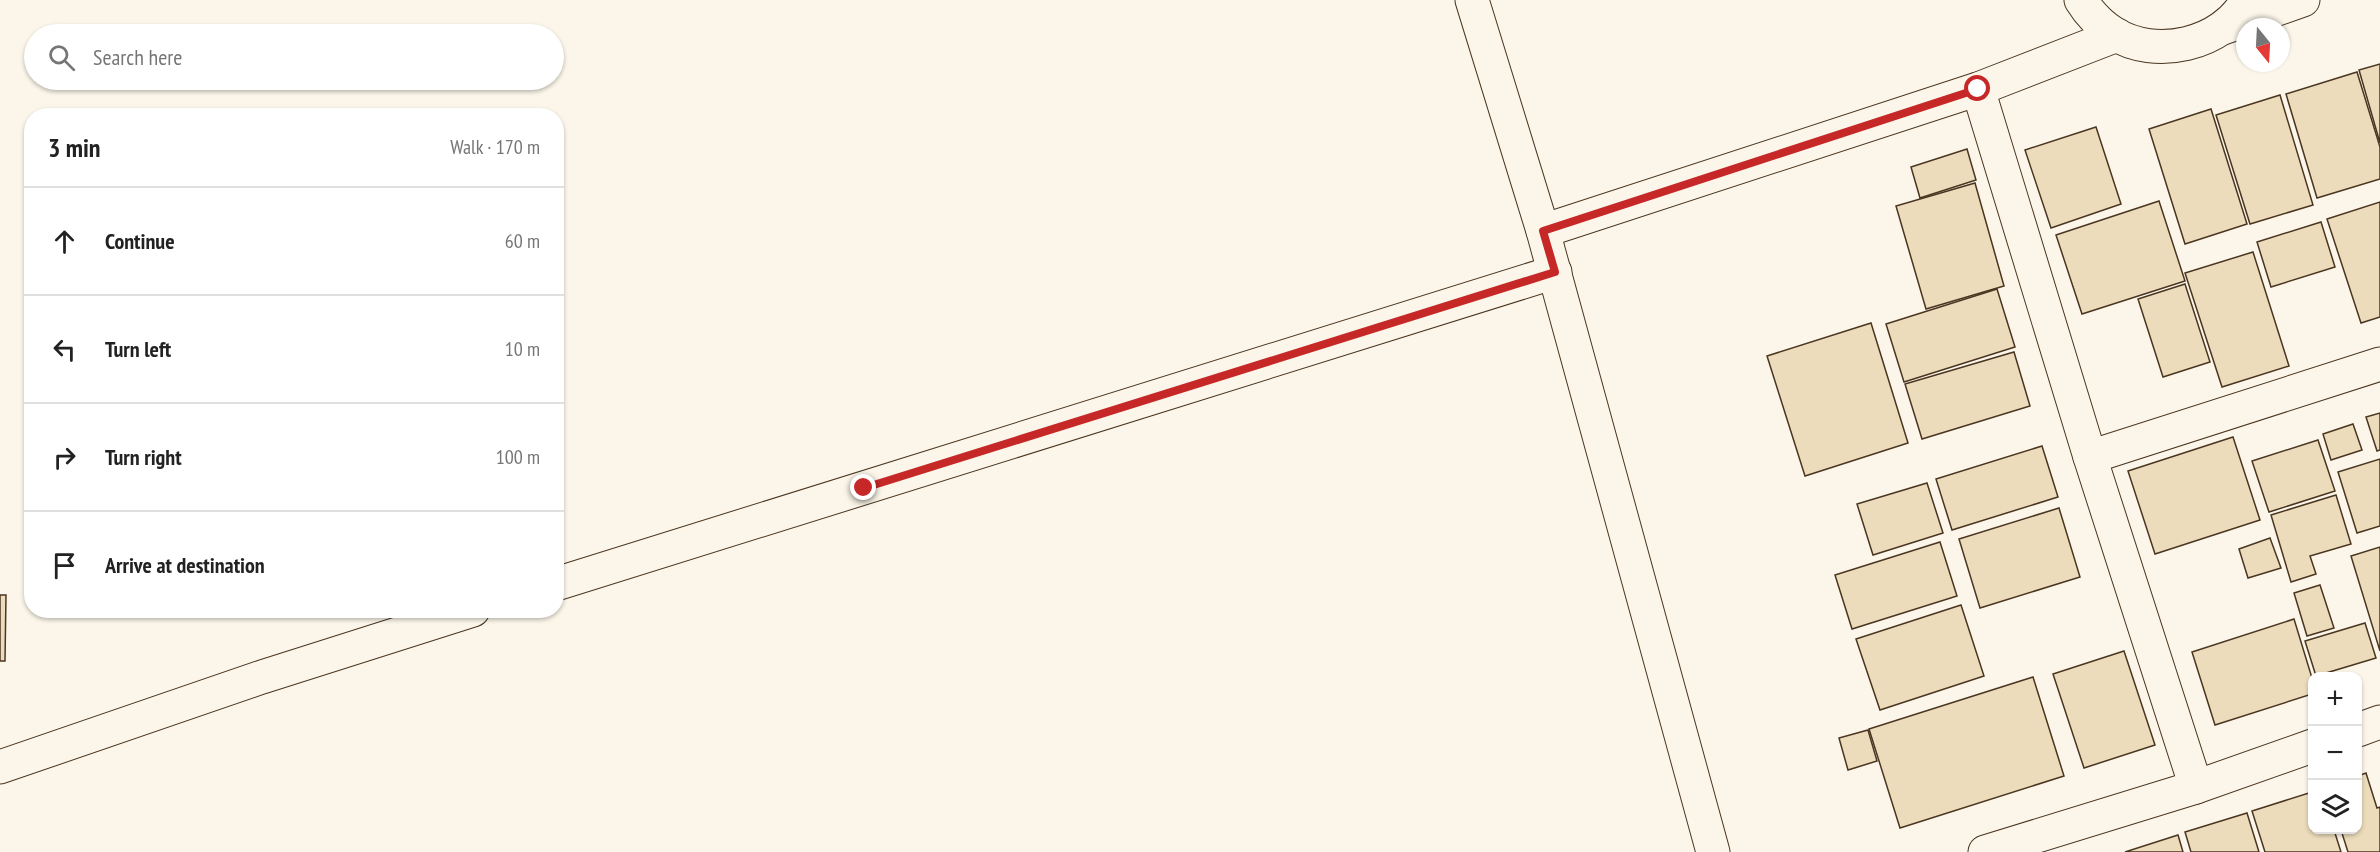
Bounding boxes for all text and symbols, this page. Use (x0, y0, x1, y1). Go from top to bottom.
north arrow (2236, 18, 2290, 72)
search box (24, 24, 564, 90)
icon: search (45, 41, 78, 74)
text: Search here (93, 43, 182, 71)
route start (1964, 75, 1990, 101)
text: 3 min (48, 131, 101, 164)
text: Walk · 170 m (450, 134, 540, 160)
icon: ahead (48, 225, 81, 258)
text: Continue (105, 227, 175, 255)
text: 60 m (505, 228, 540, 254)
icon: left (48, 333, 81, 366)
text: Turn left (105, 335, 171, 363)
text: 10 m (505, 336, 540, 362)
icon: right (48, 441, 81, 474)
text: Turn right (105, 443, 182, 471)
text: 100 m (496, 444, 540, 470)
route end (850, 474, 876, 500)
icon: arrive (48, 549, 81, 582)
text: Arrive at destination (105, 551, 265, 579)
map controls (2308, 672, 2362, 834)
button: + (2308, 672, 2362, 726)
button: − (2308, 726, 2362, 780)
button: layers (2308, 780, 2362, 834)

